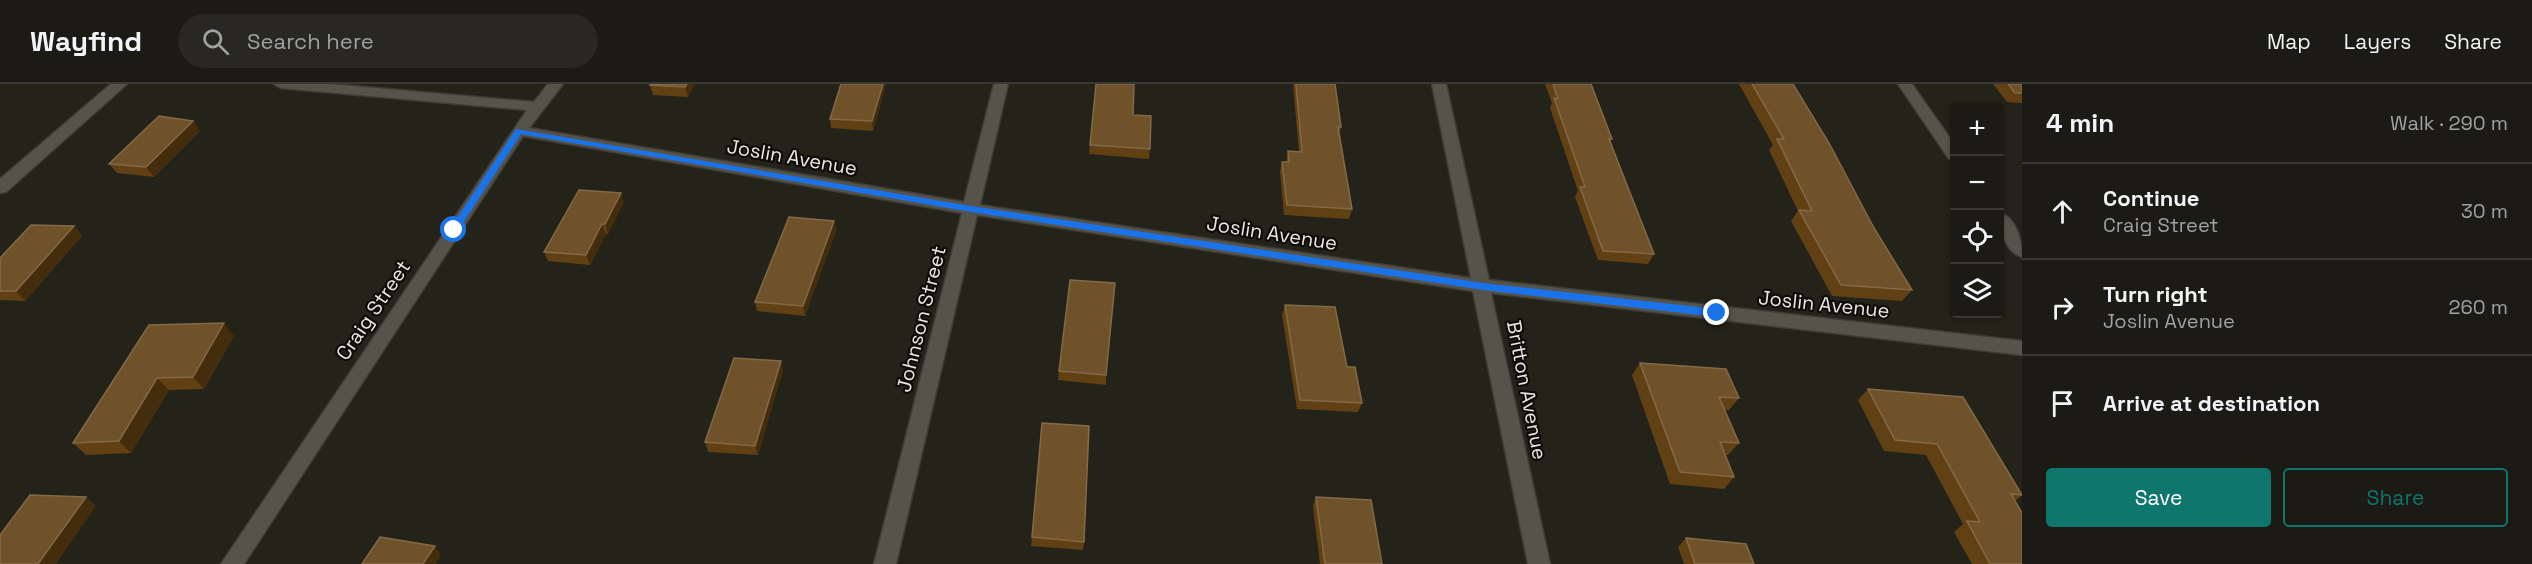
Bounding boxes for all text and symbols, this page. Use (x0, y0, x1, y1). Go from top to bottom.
search box (178, 14, 598, 68)
text: Wayfind (30, 23, 142, 59)
icon: search (199, 25, 232, 58)
text: Search here (247, 27, 374, 55)
text: Map (2267, 28, 2311, 55)
text: Layers (2344, 28, 2411, 55)
text: Share (2444, 28, 2502, 55)
map controls (1950, 102, 2004, 318)
button: + (1950, 102, 2004, 156)
text: 4 min (2046, 106, 2114, 140)
text: Walk · 290 m (2390, 110, 2508, 136)
street label: Joslin Avenue (725, 133, 859, 181)
button: − (1950, 156, 2004, 210)
text: Continue (2103, 184, 2199, 212)
icon: ahead (2046, 195, 2079, 228)
text: 30 m (2461, 198, 2508, 224)
street label: Joslin Avenue (1205, 210, 1339, 256)
button: locate (1950, 210, 2004, 264)
text: Craig Street (2103, 212, 2219, 238)
route start (440, 216, 466, 242)
street label: Johnson Street (890, 243, 952, 395)
street label: Craig Street (330, 255, 416, 365)
button: layers (1950, 264, 2004, 318)
text: Turn right (2103, 280, 2208, 308)
street label: Joslin Avenue (1757, 284, 1891, 324)
icon: right (2046, 291, 2079, 324)
text: 260 m (2449, 294, 2508, 320)
route end (1703, 299, 1729, 325)
text: Joslin Avenue (2103, 308, 2235, 334)
street label: Britton Avenue (1501, 318, 1553, 462)
icon: arrive (2046, 387, 2079, 420)
text: Arrive at destination (2103, 389, 2320, 417)
button: Save (2046, 468, 2271, 527)
button: Share (2283, 468, 2508, 527)

